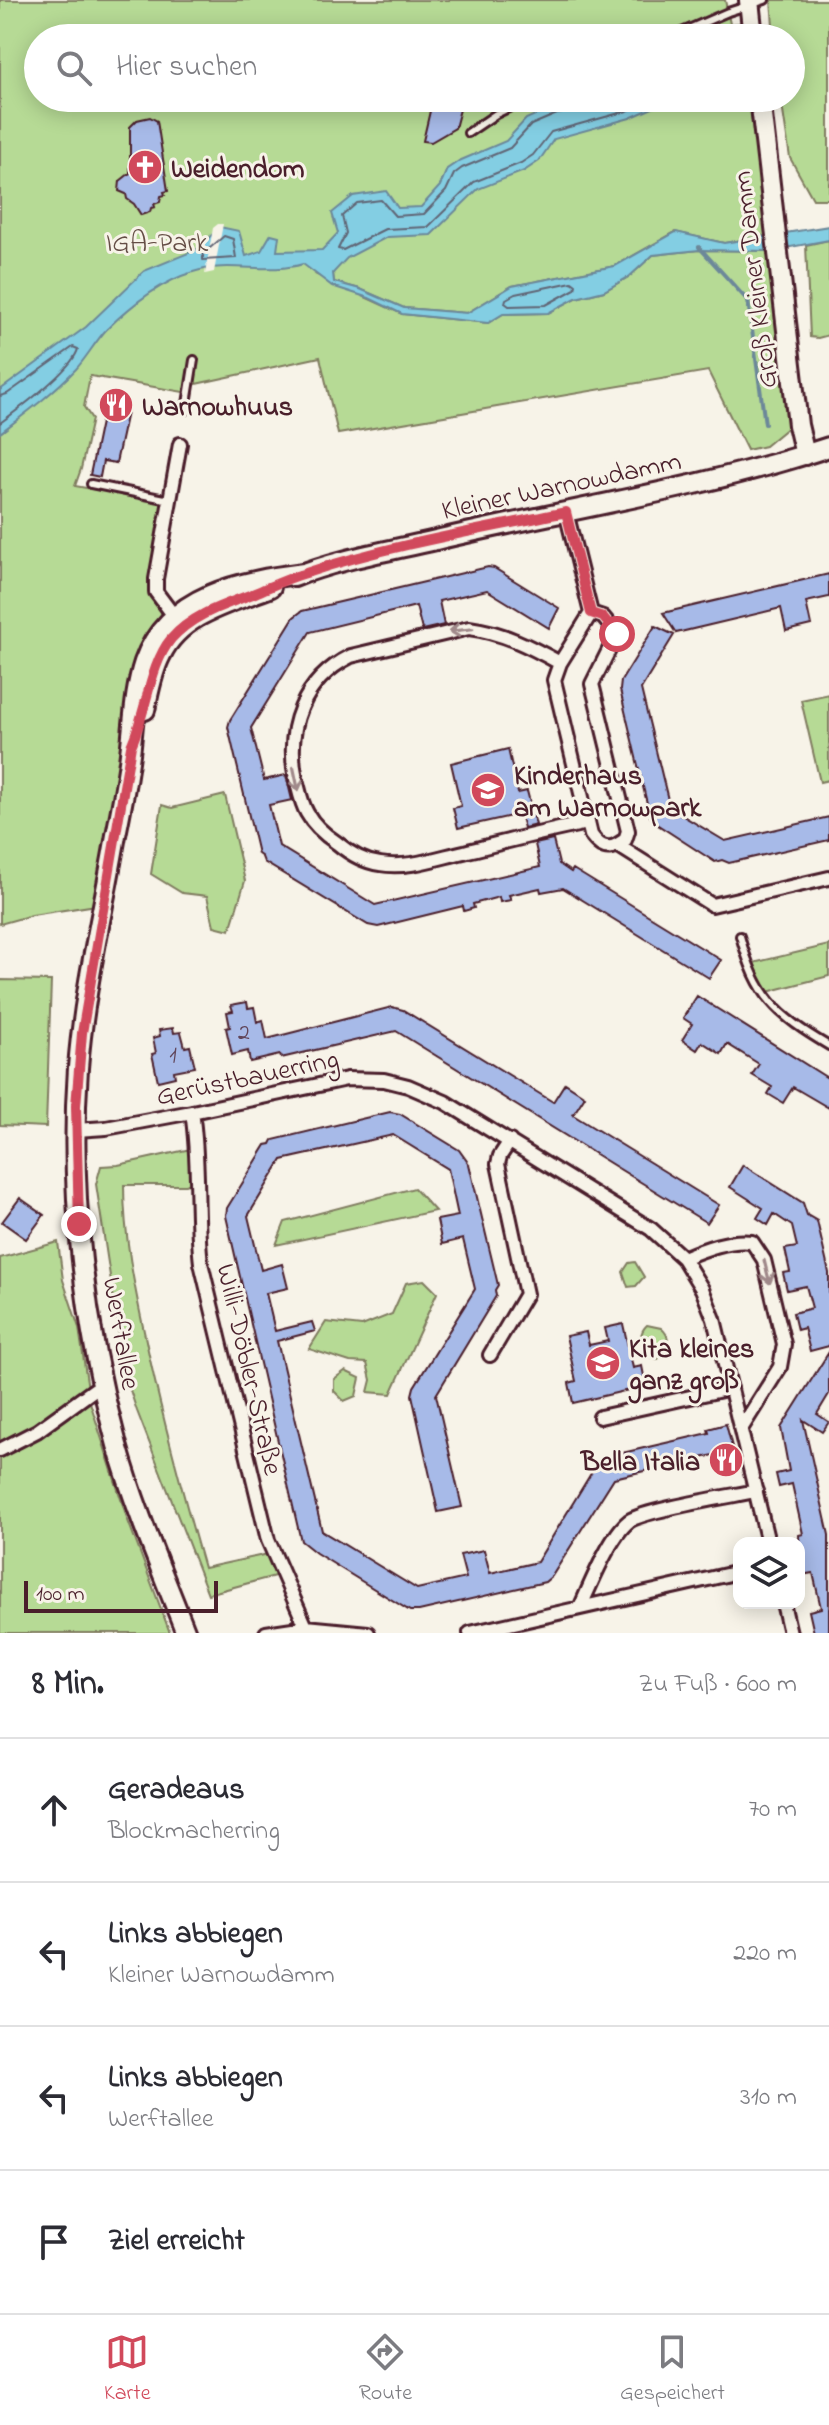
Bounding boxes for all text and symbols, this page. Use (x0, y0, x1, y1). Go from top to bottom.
search box (24, 24, 805, 112)
icon: search (52, 46, 96, 90)
text: Hier suchen (116, 46, 257, 90)
church icon: Weidendom (126, 148, 164, 186)
place label: Weidendom (171, 150, 305, 191)
street label: Groß Kleiner Damm (723, 169, 790, 391)
park label: IGA-Park (106, 224, 209, 265)
restaurant icon: Warnowhuus (97, 386, 135, 424)
place label: Warnowhuus (142, 388, 293, 429)
street label: Kleiner Warnowdamm (438, 442, 685, 533)
route start (599, 616, 635, 652)
one-way arrow (449, 623, 475, 638)
place label: Kinderhaus am Warnowpark (514, 757, 702, 830)
one-way arrow (289, 765, 304, 791)
school or university icon: Kinderhaus am Warnowpark (469, 771, 507, 809)
house number: 2 (238, 1016, 250, 1051)
house number: 1 (169, 1039, 177, 1074)
street label: Gerüstbauerring (153, 1040, 343, 1119)
route end (61, 1206, 97, 1242)
one-way arrow (760, 1258, 775, 1284)
street label: Willi-Döbler-Straße (203, 1260, 292, 1480)
street label: Werftallee (89, 1274, 150, 1394)
place label: Kita kleines ganz groß (628, 1330, 754, 1404)
school or university icon: Kita kleines ganz groß (584, 1344, 622, 1382)
restaurant icon: Bella Italia (707, 1441, 745, 1479)
place label: Bella Italia (579, 1443, 700, 1484)
map controls (733, 1537, 805, 1609)
button: layers (733, 1537, 805, 1609)
scale bar (24, 1577, 218, 1613)
text: 100 m (36, 1579, 85, 1611)
text: 8 Min. (32, 1660, 104, 1710)
text: Zu Fuß · 600 m (638, 1666, 797, 1704)
text: Geradeaus (108, 1769, 245, 1813)
icon: ahead (32, 1788, 76, 1832)
text: 70 m (748, 1791, 797, 1829)
text: Blockmacherring (108, 1813, 280, 1851)
text: Links abbiegen (108, 1913, 283, 1957)
icon: left (32, 1932, 76, 1976)
text: 220 m (733, 1935, 797, 1973)
text: Kleiner Warnowdamm (108, 1957, 335, 1995)
text: Links abbiegen (108, 2057, 283, 2101)
icon: left (32, 2076, 76, 2120)
text: 310 m (740, 2079, 797, 2117)
text: Werftallee (108, 2101, 214, 2139)
icon: arrive (32, 2220, 76, 2264)
text: Ziel erreicht (108, 2220, 245, 2264)
tab: Karte (104, 2330, 151, 2410)
tab: Route (359, 2330, 412, 2410)
tab: Gespeichert (620, 2330, 725, 2410)

